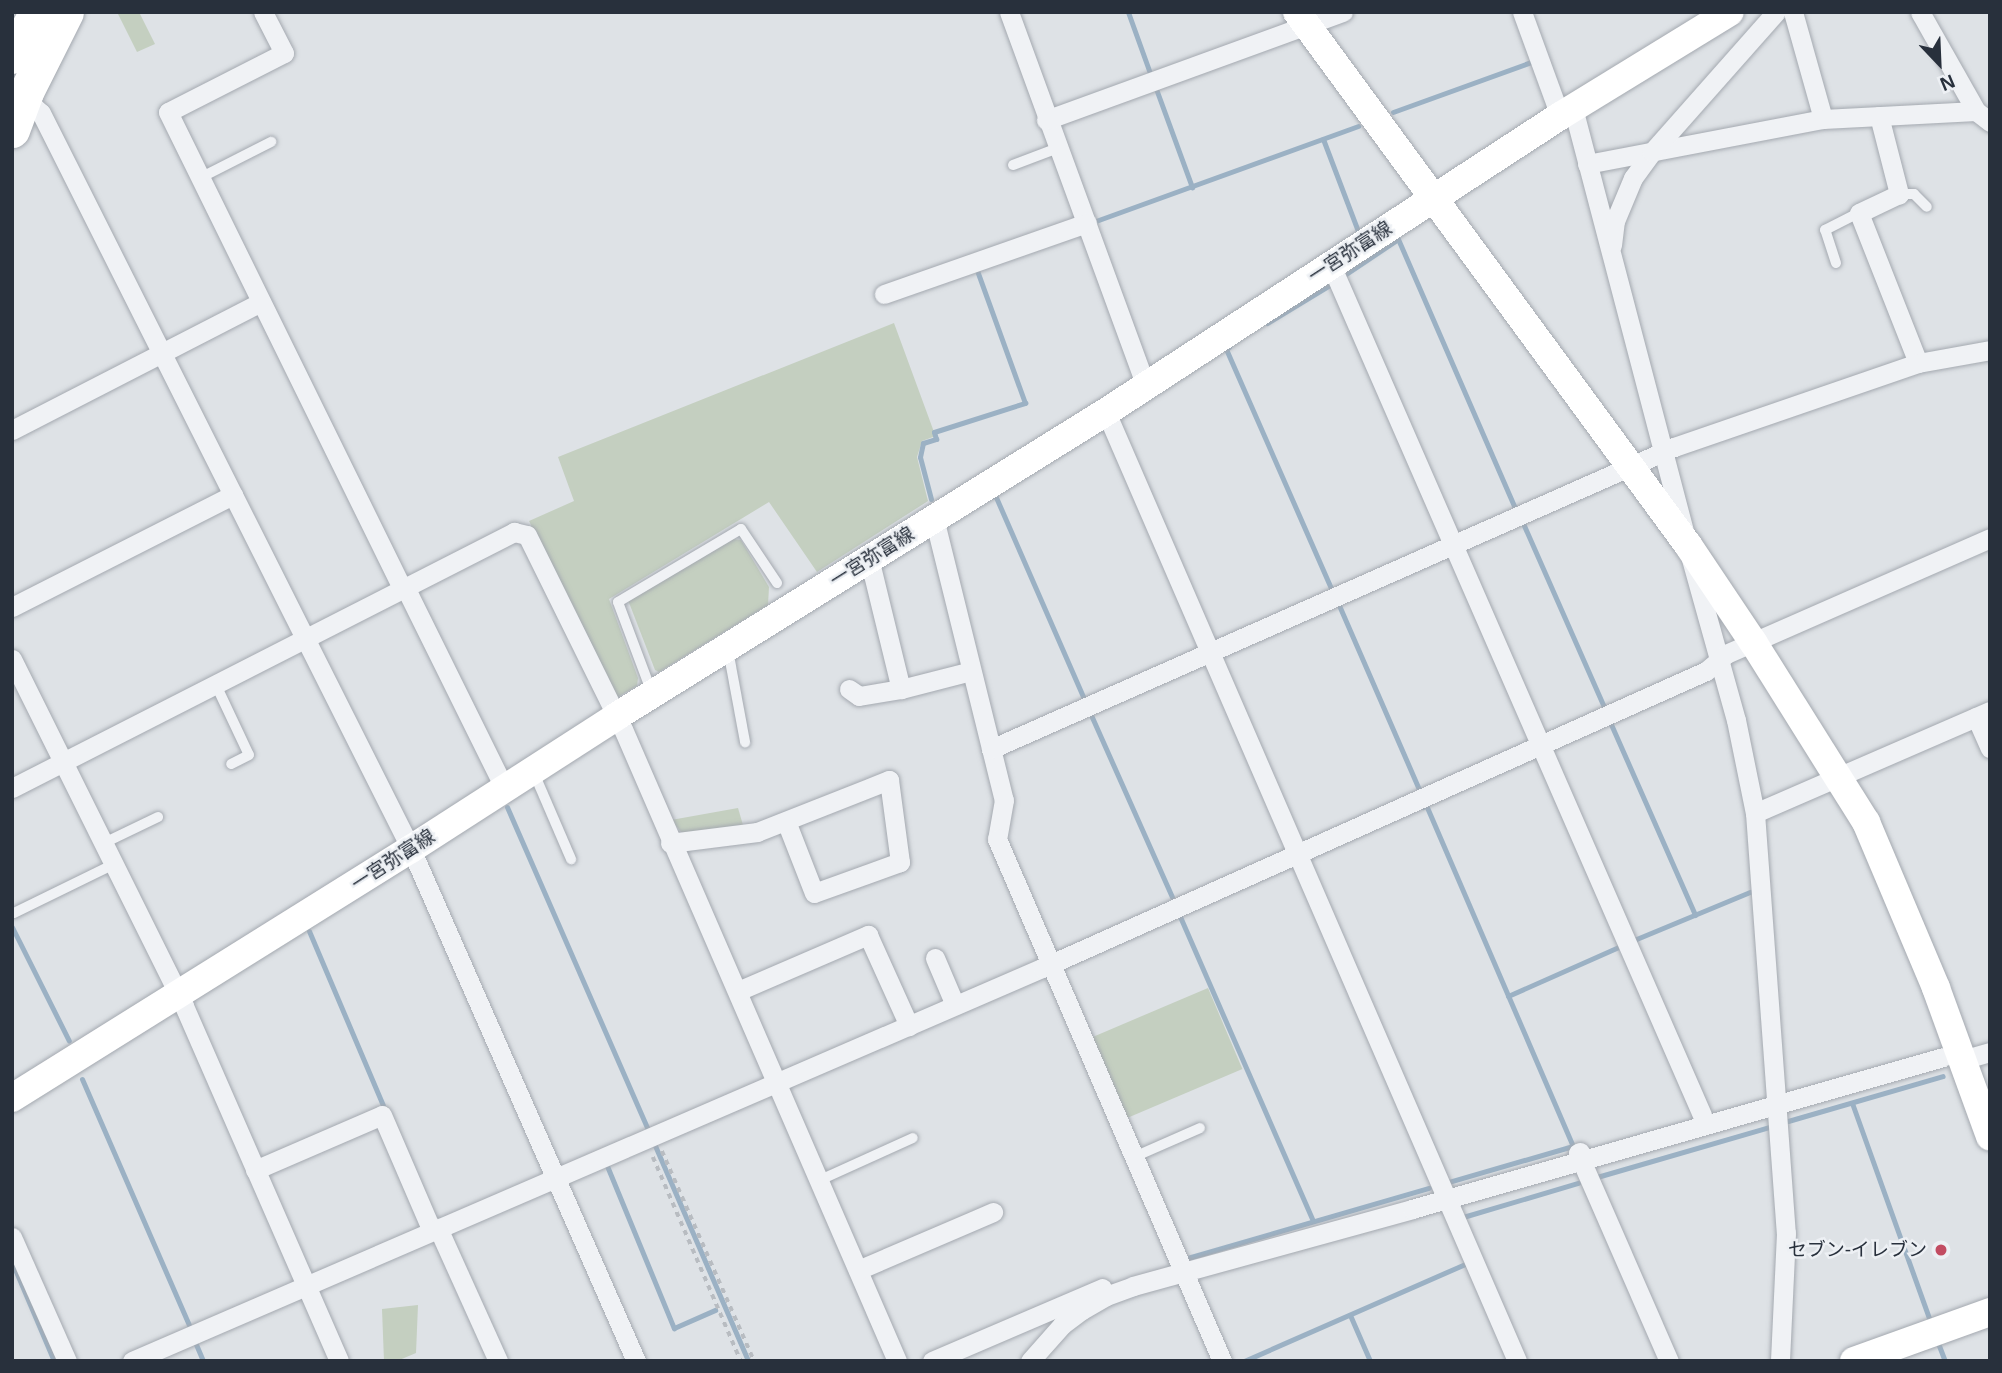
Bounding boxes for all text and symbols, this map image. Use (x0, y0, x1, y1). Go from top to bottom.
north arrow (1904, 28, 1974, 98)
text: N (1937, 70, 1958, 95)
street label: 一宮弥富線 (1304, 217, 1396, 287)
street label: 一宮弥富線 (826, 522, 918, 592)
street label: 一宮弥富線 (347, 825, 439, 895)
place label: セブン-イレブン (1788, 1239, 1927, 1261)
marker: セブン-イレブン (1933, 1242, 1949, 1258)

